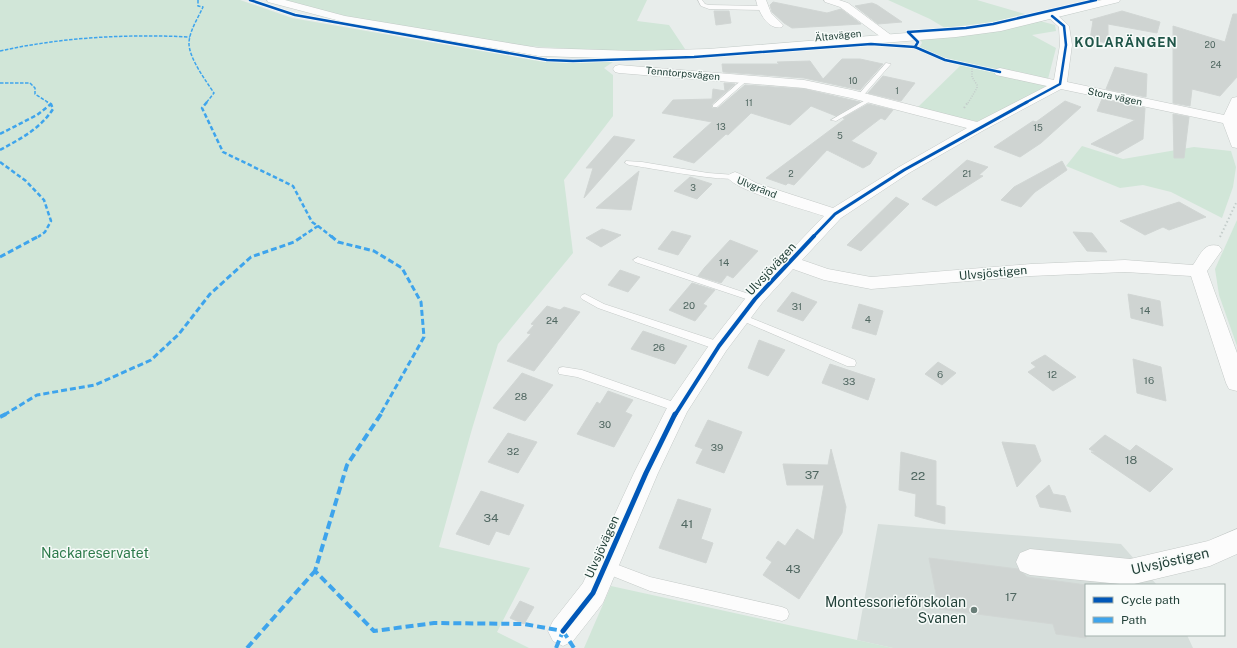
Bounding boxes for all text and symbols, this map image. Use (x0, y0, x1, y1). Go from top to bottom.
street label: Ältavägen (814, 27, 862, 43)
district label: KOLARÄNGEN (1074, 34, 1178, 50)
house number: 20 (1205, 39, 1216, 50)
house number: 24 (1210, 59, 1222, 70)
street label: Tenntorpsvägen (645, 64, 721, 82)
house number: 10 (848, 75, 858, 86)
street label: Stora vägen (1087, 84, 1144, 108)
house number: 1 (895, 85, 899, 96)
house number: 11 (745, 97, 753, 108)
house number: 13 (716, 121, 726, 132)
house number: 15 (1033, 122, 1043, 133)
house number: 5 (837, 130, 843, 141)
house number: 2 (788, 168, 794, 179)
house number: 21 (962, 168, 972, 179)
street label: Ulvgränd (735, 174, 779, 200)
house number: 3 (690, 182, 696, 193)
street label: Ulvsjövägen (743, 240, 799, 298)
house number: 14 (719, 256, 729, 268)
street label: Ulvsjöstigen (958, 263, 1028, 283)
house number: 20 (683, 299, 695, 311)
house number: 31 (792, 300, 802, 312)
house number: 14 (1140, 304, 1150, 316)
house number: 4 (865, 313, 871, 325)
house number: 24 (546, 314, 558, 326)
house number: 26 (653, 341, 665, 353)
house number: 6 (937, 368, 943, 380)
house number: 12 (1047, 368, 1057, 380)
house number: 16 (1144, 374, 1154, 386)
house number: 33 (843, 375, 855, 387)
house number: 28 (515, 390, 527, 402)
house number: 30 (599, 418, 611, 430)
house number: 39 (711, 441, 723, 453)
house number: 32 (507, 445, 519, 457)
house number: 18 (1125, 453, 1138, 467)
house number: 37 (805, 468, 819, 482)
house number: 22 (911, 469, 925, 483)
house number: 34 (483, 511, 499, 525)
street label: Ulvsjövägen (582, 513, 622, 581)
house number: 41 (681, 517, 693, 531)
street label: Ulvsjöstigen (1129, 544, 1211, 578)
park label: Nackareservatet (41, 545, 149, 561)
house number: 43 (785, 562, 801, 576)
legend (1085, 584, 1225, 636)
house number: 17 (1005, 590, 1017, 604)
text: Cycle path (1121, 593, 1180, 607)
place label: Montessorieförskolan Svanen (825, 594, 966, 626)
marker: Montessorieförskolan Svanen (969, 605, 979, 615)
text: Path (1121, 613, 1147, 627)

